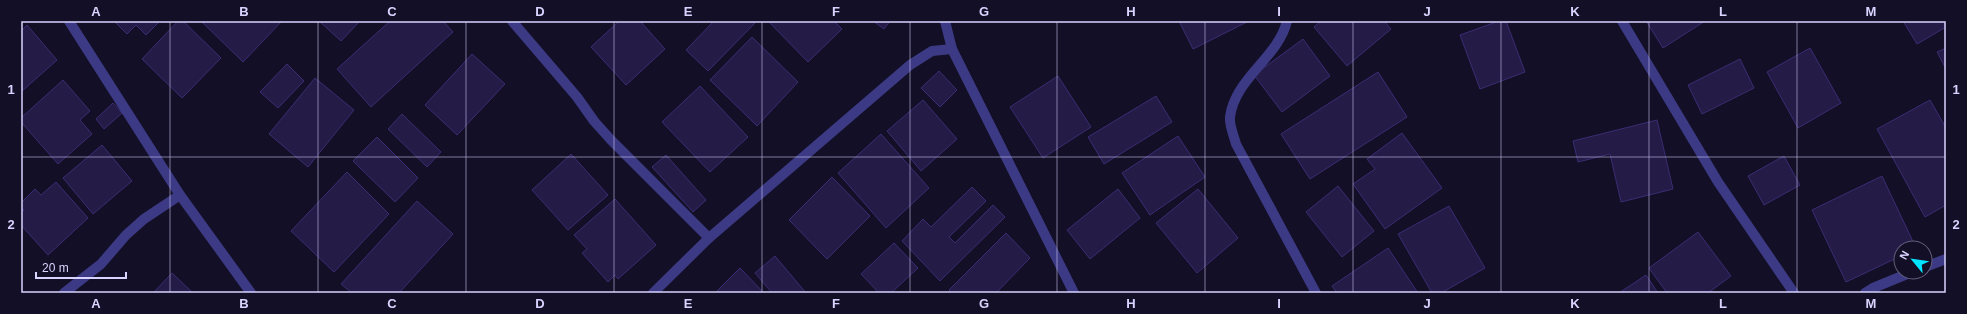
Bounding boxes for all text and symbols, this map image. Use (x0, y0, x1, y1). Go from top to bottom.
text: A (91, 4, 101, 19)
text: B (239, 4, 249, 19)
text: C (387, 4, 397, 19)
text: D (535, 4, 545, 19)
text: E (684, 4, 693, 19)
text: F (832, 4, 840, 19)
text: G (979, 4, 989, 19)
text: H (1126, 4, 1136, 19)
text: I (1277, 4, 1281, 19)
text: J (1423, 4, 1431, 19)
text: K (1570, 4, 1580, 19)
text: L (1719, 4, 1727, 19)
text: M (1866, 4, 1876, 19)
text: 1 (7, 82, 15, 97)
text: 1 (1952, 82, 1960, 97)
text: 2 (7, 217, 15, 232)
text: 2 (1952, 217, 1960, 232)
north arrow (1893, 240, 1933, 280)
text: N (1897, 249, 1911, 262)
scale bar (36, 254, 126, 280)
text: 20 m (42, 261, 69, 275)
text: A (91, 296, 101, 311)
text: B (239, 296, 249, 311)
text: C (387, 296, 397, 311)
text: D (535, 296, 545, 311)
text: E (684, 296, 693, 311)
text: F (832, 296, 840, 311)
text: G (979, 296, 989, 311)
text: H (1126, 296, 1136, 311)
text: I (1277, 296, 1281, 311)
text: J (1423, 296, 1431, 311)
text: K (1570, 296, 1580, 311)
text: L (1719, 296, 1727, 311)
text: M (1866, 296, 1876, 311)

